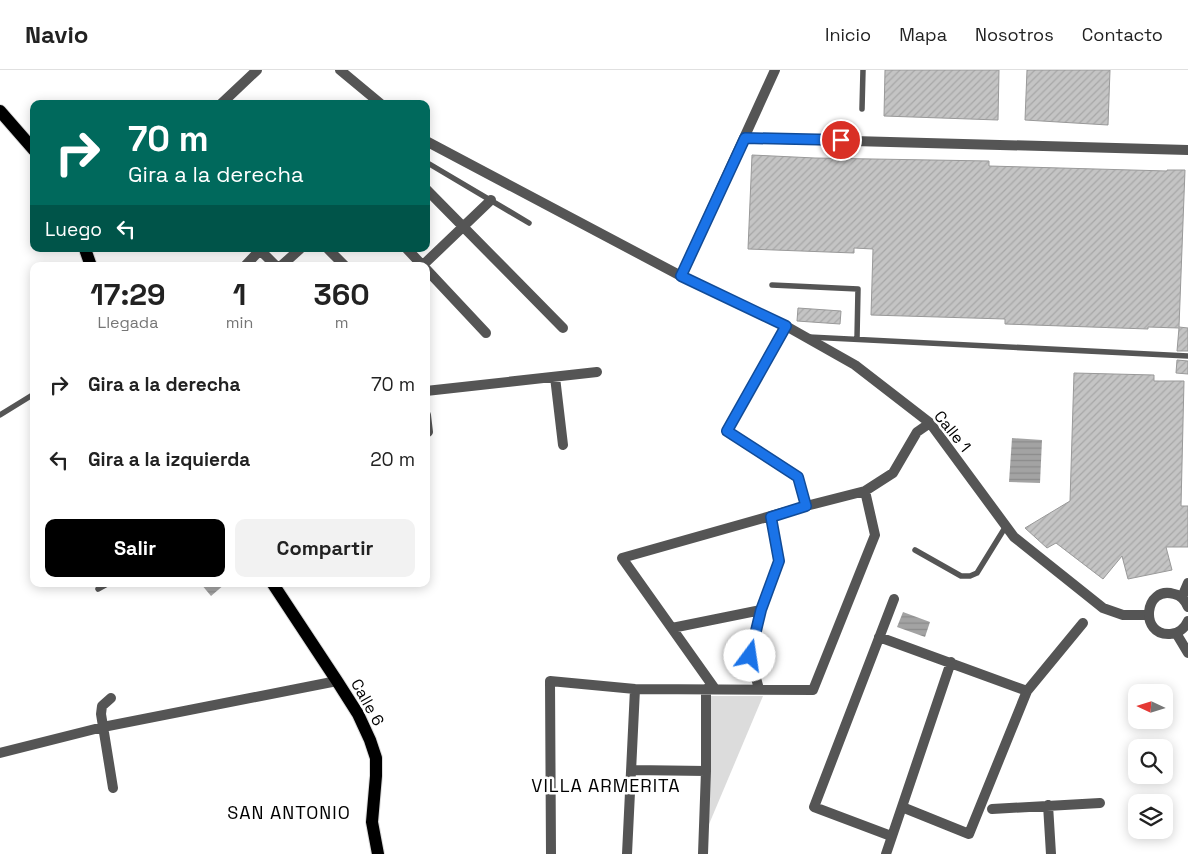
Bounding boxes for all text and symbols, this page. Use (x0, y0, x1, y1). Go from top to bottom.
text: Navio (25, 19, 89, 50)
text: Inicio (825, 23, 871, 46)
text: Mapa (899, 23, 947, 46)
text: Nosotros (975, 23, 1054, 46)
text: Contacto (1082, 23, 1163, 46)
text: 70 m (128, 117, 209, 161)
pin (820, 119, 862, 161)
icon: right (45, 120, 110, 185)
icon: arrive (827, 126, 855, 154)
text: Gira a la derecha (128, 160, 304, 188)
icon: left (112, 215, 140, 243)
text: Luego (45, 217, 102, 242)
text: 17:29 (90, 275, 166, 314)
text: 1 (233, 275, 246, 314)
text: 360 (314, 275, 370, 314)
text: Llegada (97, 312, 158, 333)
text: min (226, 312, 253, 333)
text: m (335, 312, 349, 333)
icon: right (45, 371, 73, 399)
text: Gira a la derecha (88, 372, 240, 397)
text: 70 m (371, 372, 415, 397)
street label: Calle 1 (929, 406, 976, 456)
icon: left (45, 446, 73, 474)
text: Gira a la izquierda (88, 447, 250, 472)
text: 20 m (370, 447, 415, 472)
button: Salir (45, 519, 225, 577)
button: Compartir (235, 519, 415, 577)
position arrow (723, 629, 775, 681)
street label: Calle 6 (346, 675, 389, 730)
north arrow (1128, 684, 1172, 729)
map controls (1128, 684, 1173, 839)
button: search (1128, 739, 1173, 784)
district label: VILLA ARMERITA (531, 774, 681, 797)
button: layers (1128, 794, 1173, 839)
district label: SAN ANTONIO (227, 801, 351, 824)

